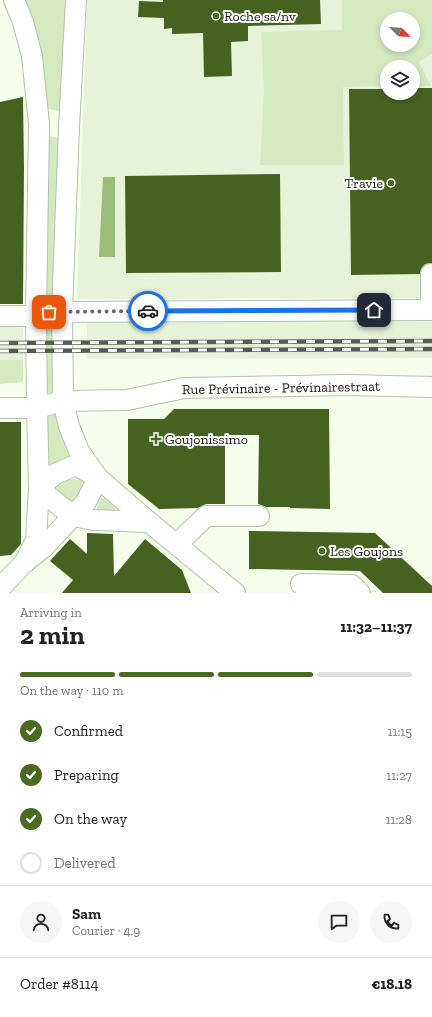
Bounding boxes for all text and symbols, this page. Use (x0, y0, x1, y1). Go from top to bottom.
place label: Roche sa/nv (224, 8, 296, 25)
marker: Roche sa/nv (211, 11, 221, 21)
north arrow (380, 12, 420, 52)
map controls (380, 12, 420, 100)
button: layers (380, 60, 420, 100)
place label: Travie (345, 175, 383, 192)
marker: Travie (386, 178, 396, 188)
courier (128, 291, 168, 331)
pin (357, 293, 391, 327)
pin (32, 295, 66, 329)
icon: home (363, 299, 385, 321)
icon: car (137, 300, 159, 322)
icon: bag (38, 301, 60, 323)
street label: Rue Prévinaire - Prévinairestraat (182, 378, 381, 398)
place label: Goujonissimo (165, 431, 248, 448)
marker: Goujonissimo (150, 433, 162, 445)
place label: Les Goujons (330, 543, 403, 560)
marker: Les Goujons (317, 546, 327, 556)
text: Arriving in (20, 605, 82, 620)
text: 11:32–11:37 (340, 618, 412, 636)
text: 2 min (20, 619, 85, 651)
text: On the way · 110 m (20, 683, 123, 698)
icon: check (20, 720, 42, 742)
text: Confirmed (54, 722, 123, 740)
text: 11:15 (387, 724, 412, 739)
icon: check (20, 764, 42, 786)
text: Preparing (54, 766, 119, 784)
text: 11:27 (386, 768, 412, 783)
icon: check (20, 808, 42, 830)
text: On the way (54, 810, 127, 828)
text: 11:28 (385, 812, 412, 827)
text: Delivered (54, 854, 116, 872)
button: person (20, 901, 62, 943)
button: chat (318, 901, 360, 943)
button: phone (370, 901, 412, 943)
text: Sam (72, 905, 101, 923)
text: Courier · 4.9 (72, 923, 140, 938)
text: Order #8114 (20, 975, 99, 993)
text: €18.18 (371, 975, 412, 993)

